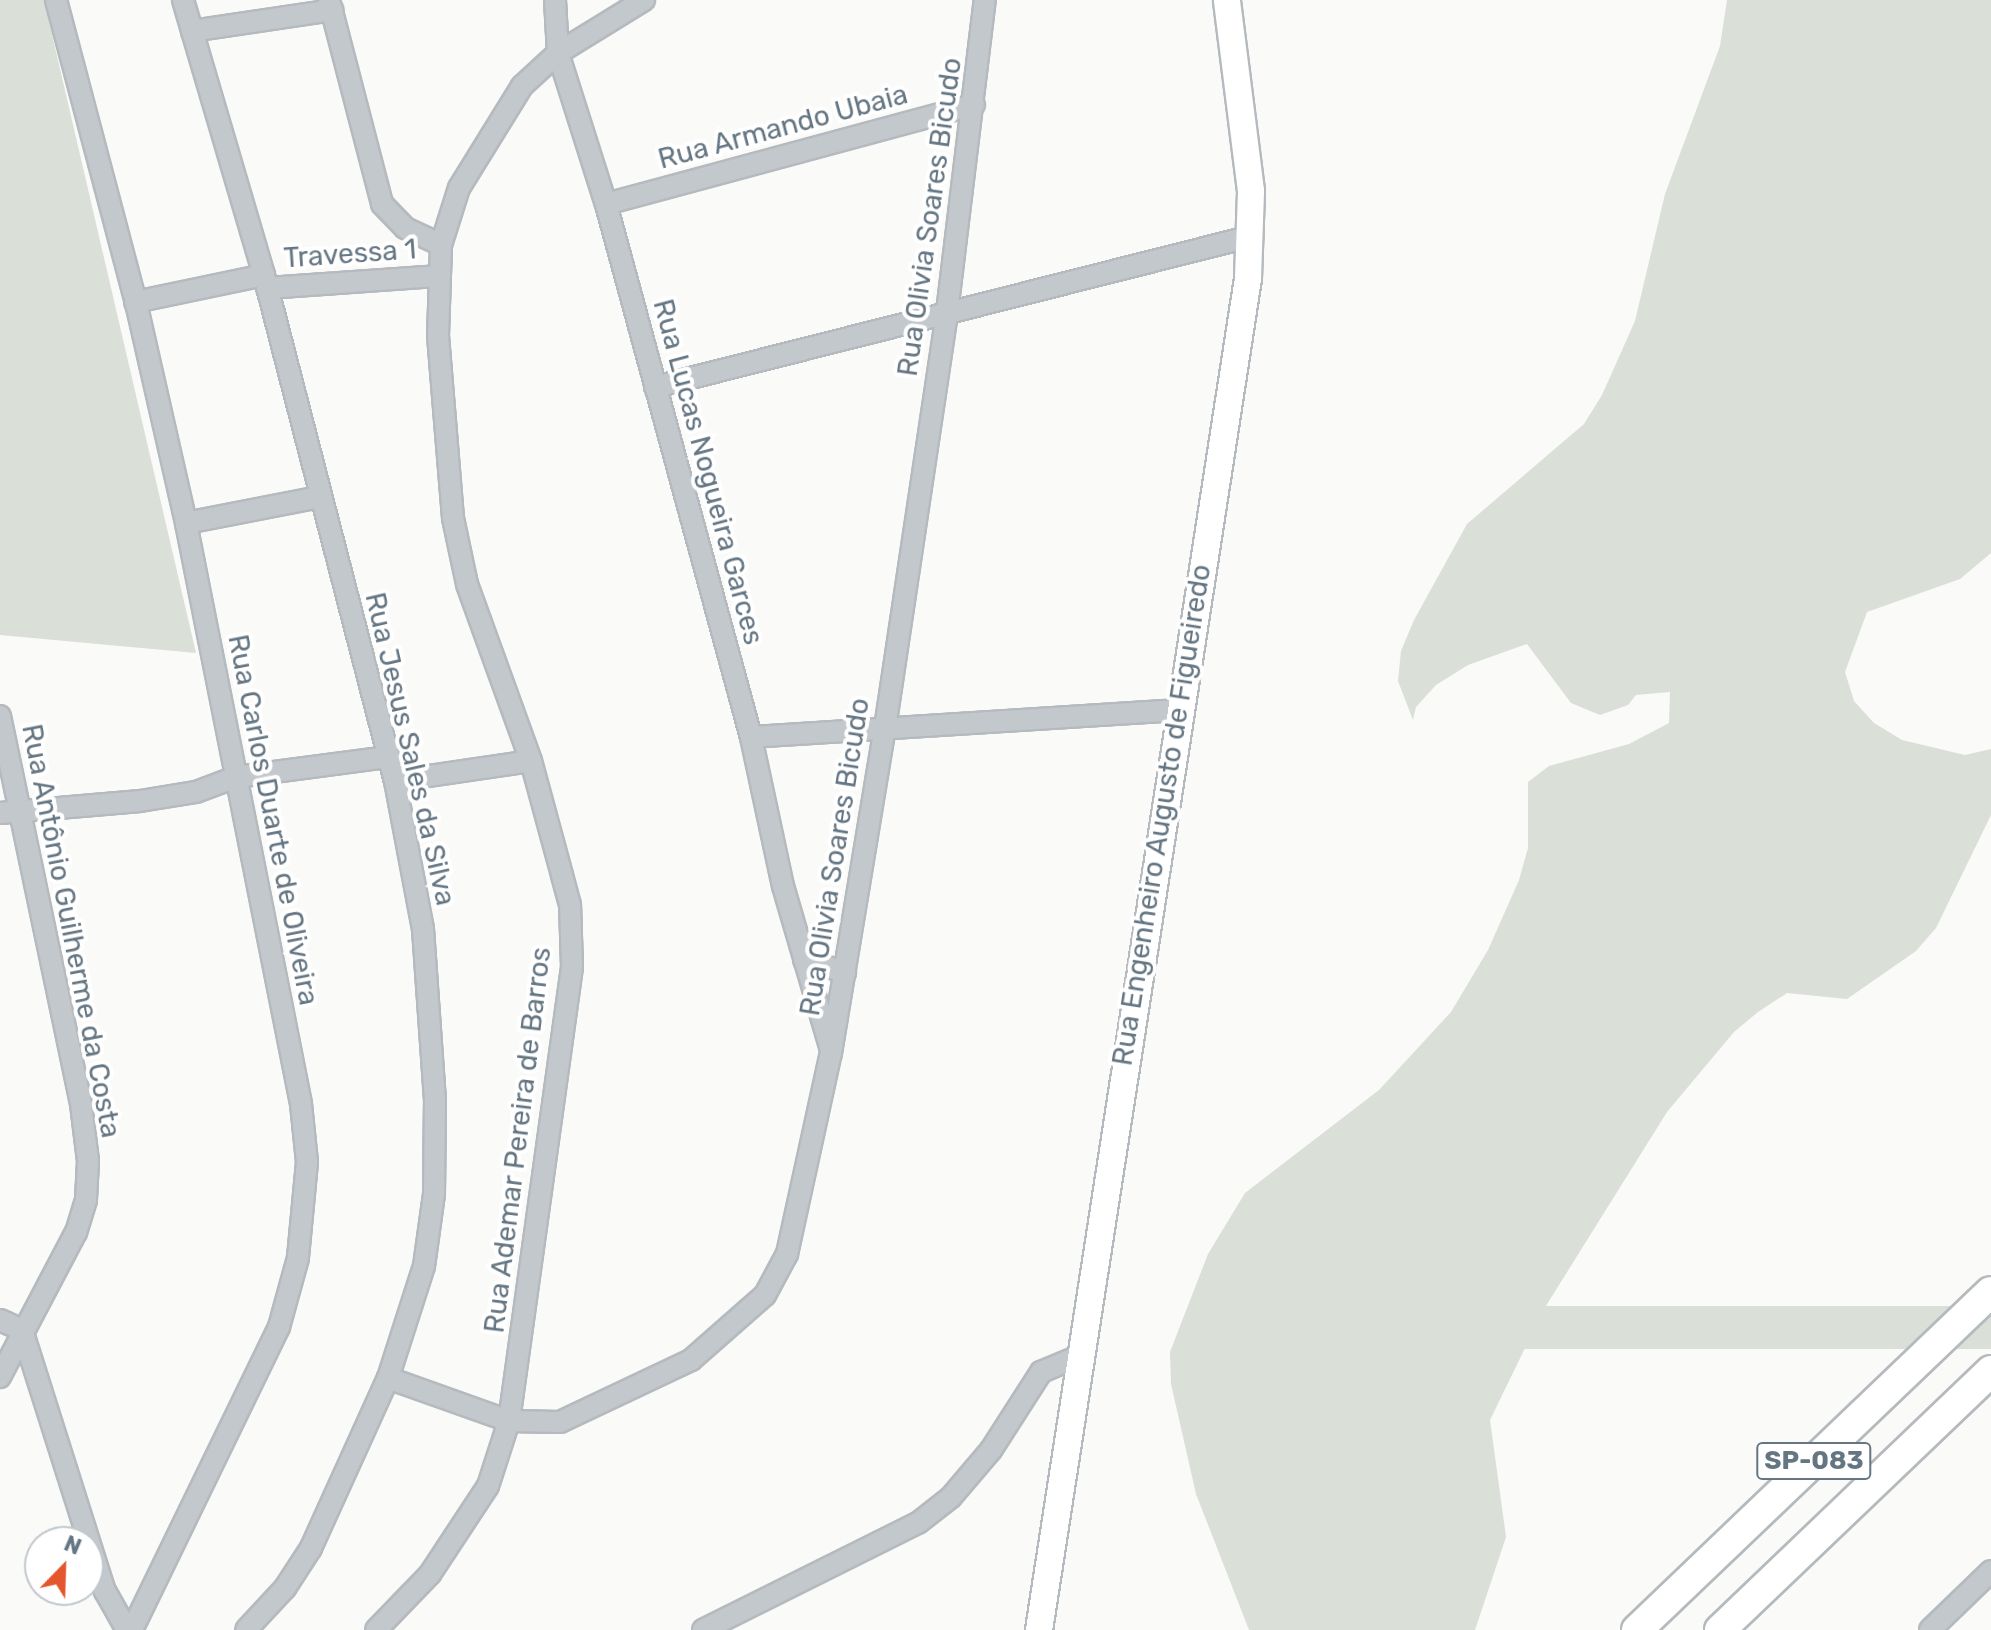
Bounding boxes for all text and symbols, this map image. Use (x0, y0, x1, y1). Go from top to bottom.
street label: Rua Olivia Soares Bicudo (891, 56, 969, 378)
street label: Rua Armando Ubaia (654, 77, 912, 177)
street label: Travessa 1 (282, 233, 418, 275)
street label: Rua Lucas Nogueira Garces (646, 296, 770, 648)
street label: Rua Engenheiro Augusto de Figueiredo (1106, 562, 1218, 1068)
street label: Rua Jesus Sales da Silva (358, 589, 462, 909)
street label: Rua Carlos Duarte de Oliveira (221, 632, 325, 1008)
street label: Rua Olivia Soares Bicudo (793, 696, 877, 1018)
street label: Rua Antônio Guilherme da Costa (14, 721, 128, 1141)
street label: Rua Ademar Pereira de Barros (478, 944, 558, 1336)
road number: SP-083 (1756, 1439, 1872, 1483)
north arrow (24, 1526, 104, 1606)
text: N (60, 1530, 85, 1561)

